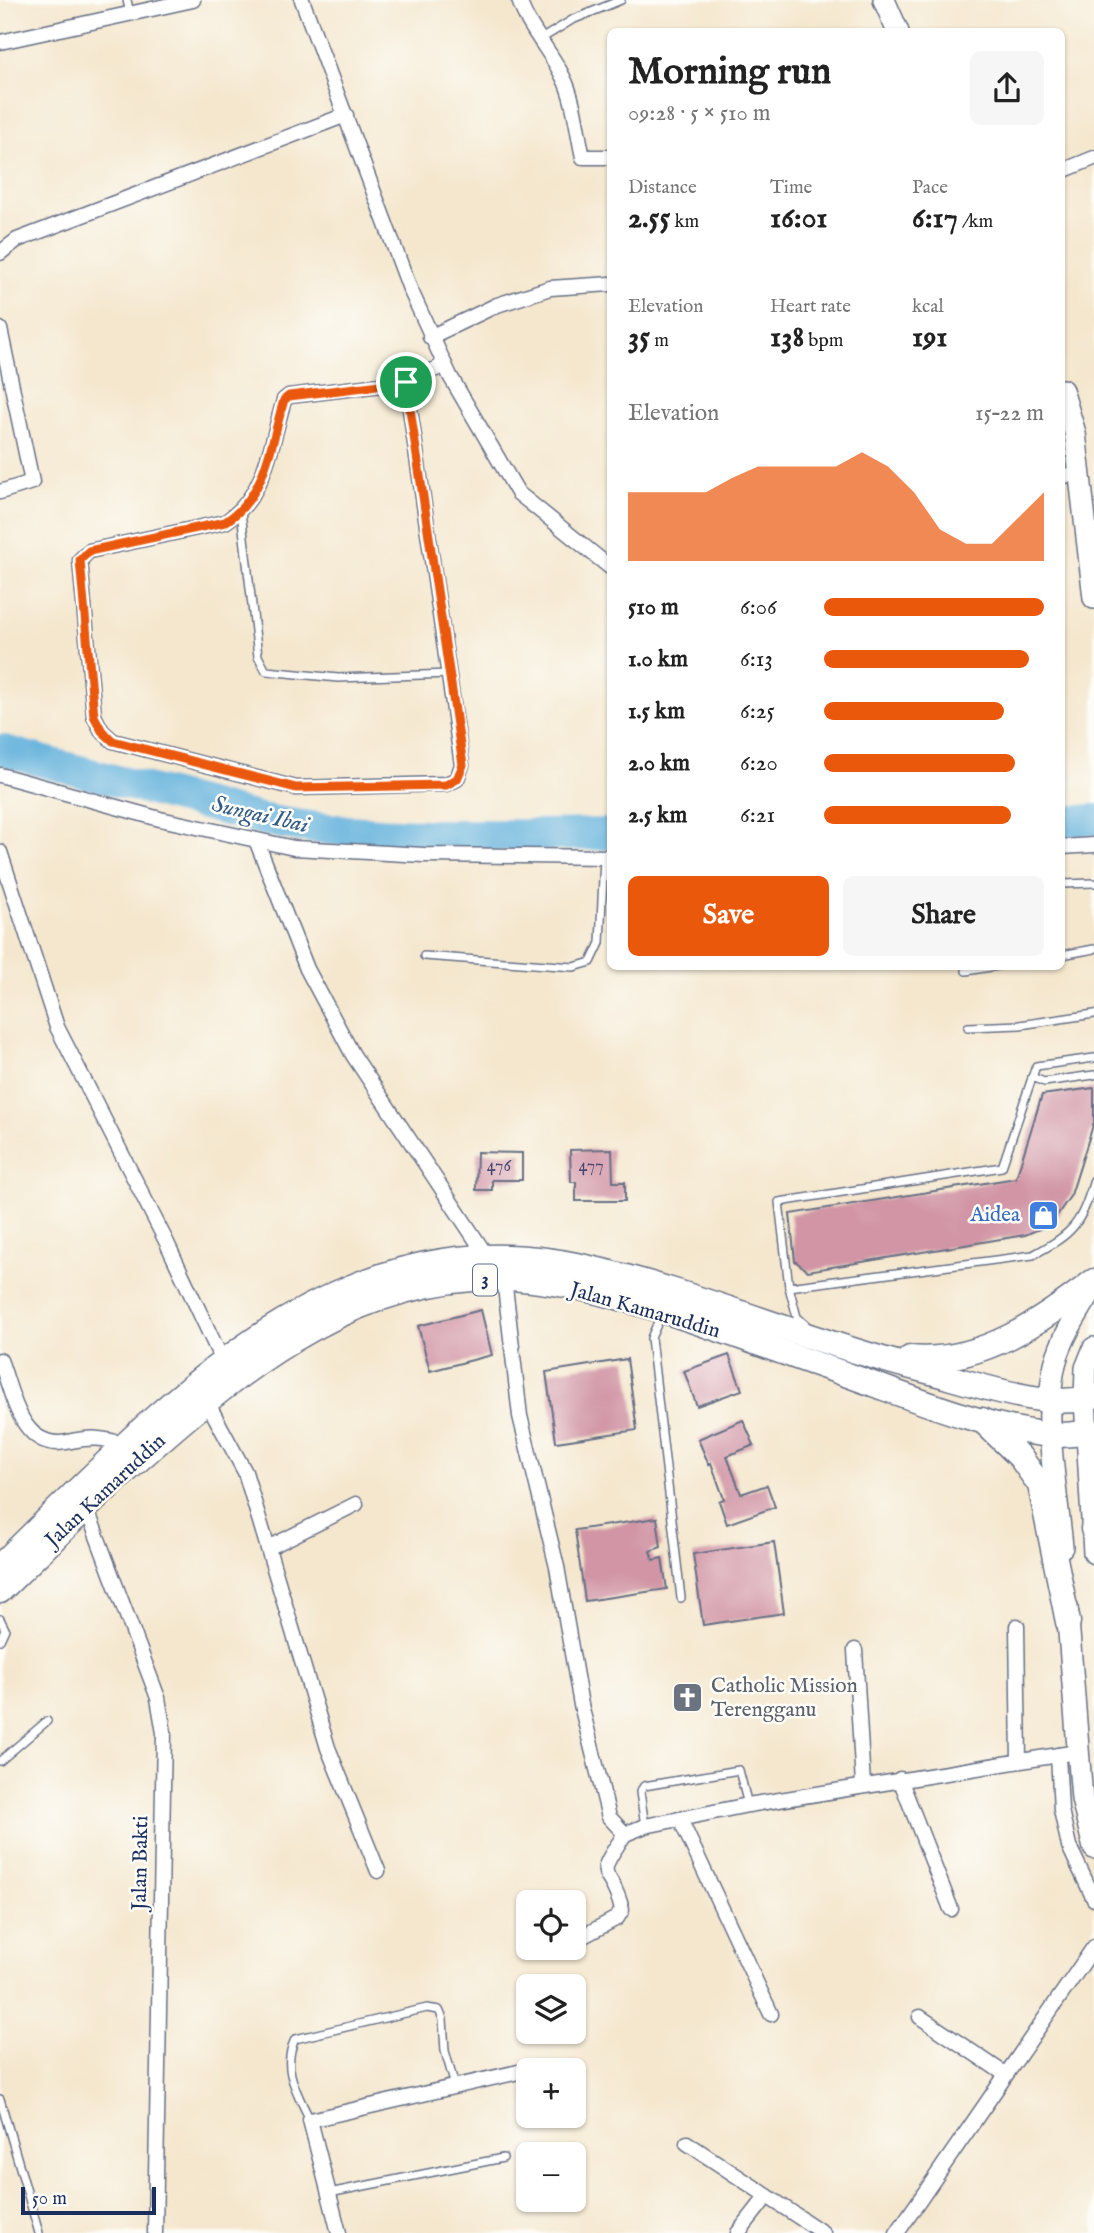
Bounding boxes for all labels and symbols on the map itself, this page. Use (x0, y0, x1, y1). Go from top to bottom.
pin (376, 352, 436, 412)
water label: Sungai Ibai (209, 790, 313, 841)
house number: 476 (487, 1155, 512, 1178)
house number: 477 (578, 1155, 604, 1178)
shop icon: Aidea (1026, 1198, 1060, 1232)
place label: Aidea (969, 1202, 1021, 1229)
road number: 3 (473, 1264, 497, 1296)
street label: Jalan Kamaruddin (565, 1276, 723, 1345)
street label: Jalan Kamaruddin (39, 1428, 172, 1555)
place label: Catholic Mission Terengganu (711, 1673, 858, 1724)
church icon: Catholic Mission Terengganu (671, 1681, 705, 1715)
street label: Jalan Bakti (127, 1815, 155, 1913)
scale bar (21, 2184, 156, 2216)

